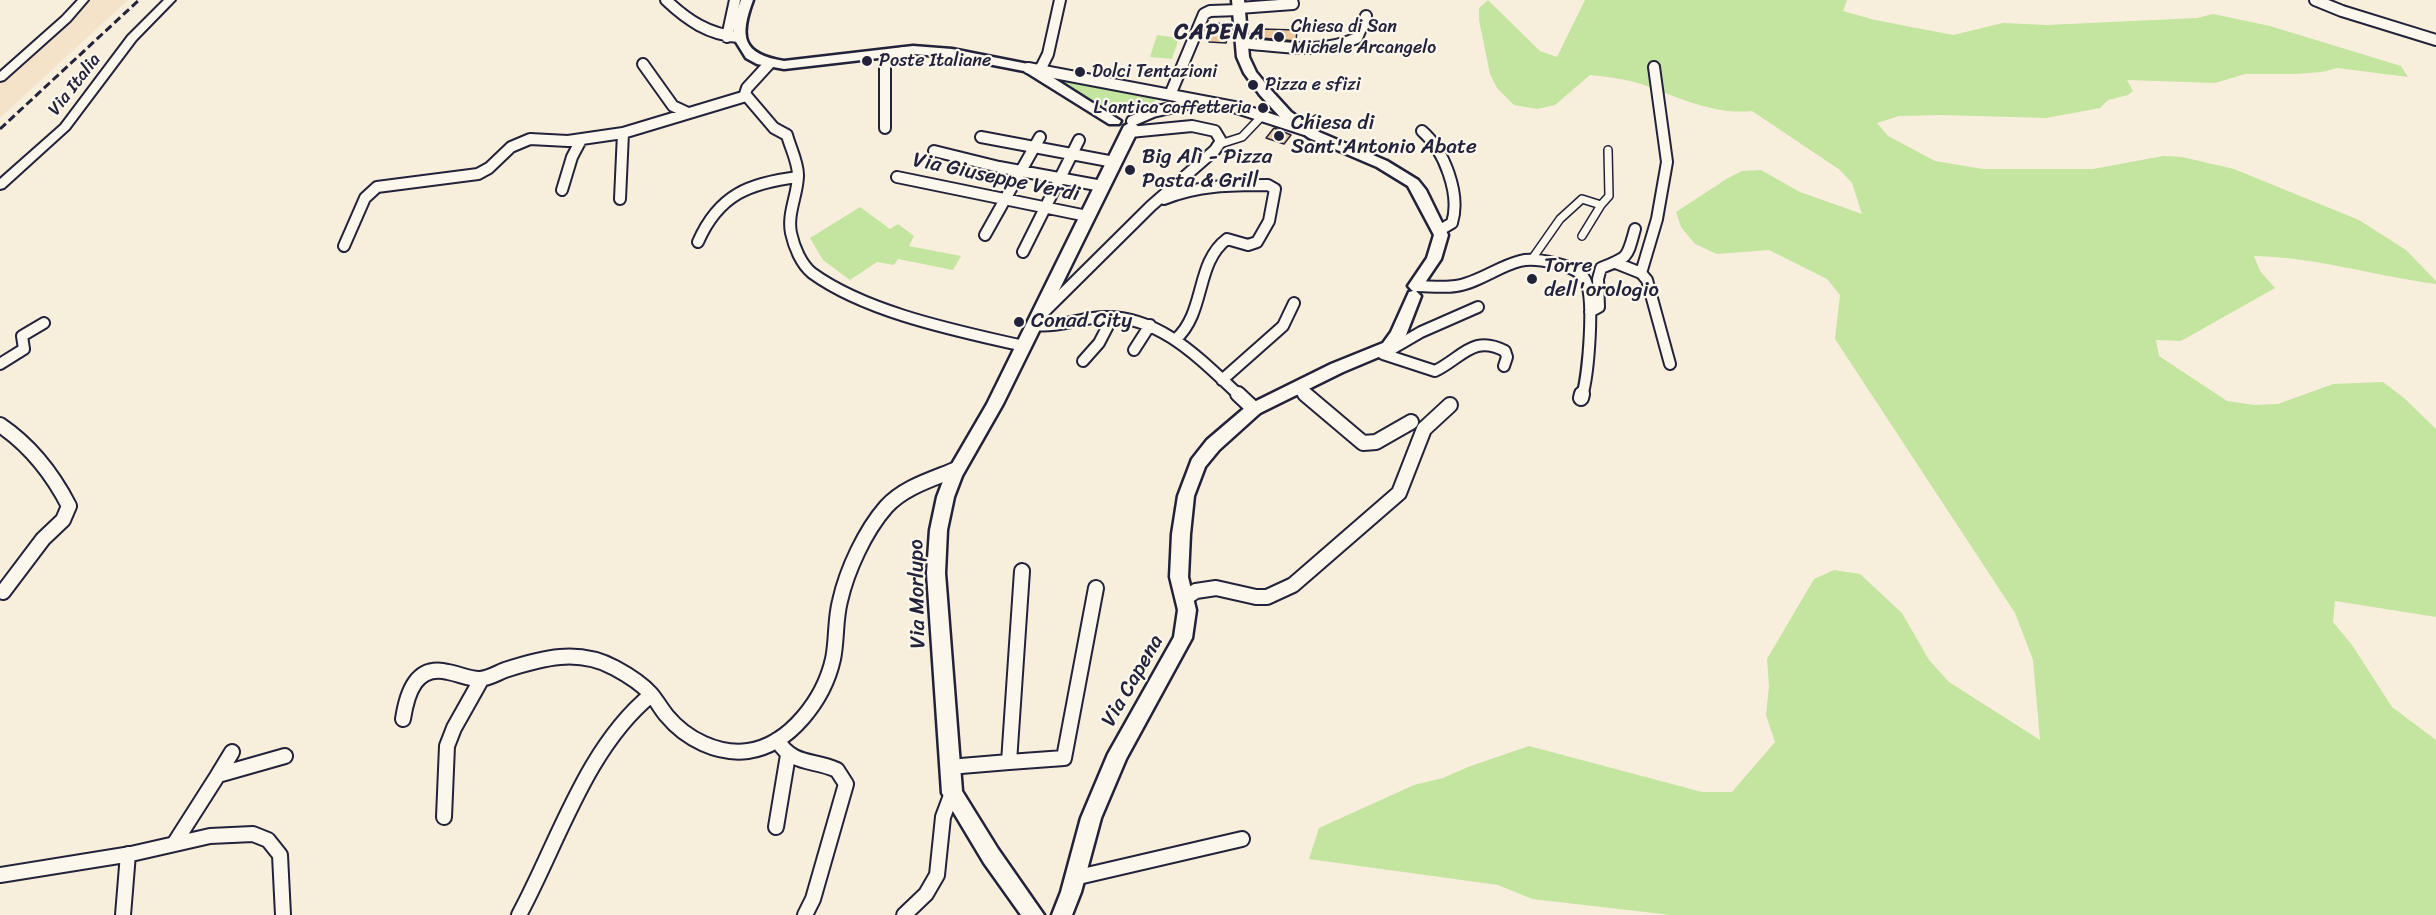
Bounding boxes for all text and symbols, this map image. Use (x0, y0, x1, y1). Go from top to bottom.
place label: Chiesa di San Michele Arcangelo (1291, 16, 1436, 58)
district label: CAPENA (1174, 20, 1266, 46)
marker: Chiesa di San Michele Arcangelo (1272, 30, 1286, 44)
street label: Via Italia (44, 50, 106, 120)
place label: Poste Italiane (879, 50, 991, 72)
marker: Poste Italiane (860, 54, 874, 68)
place label: Dolci Tentazioni (1092, 61, 1217, 83)
marker: Dolci Tentazioni (1073, 65, 1087, 79)
place label: Pizza e sfizi (1265, 74, 1361, 96)
marker: Pizza e sfizi (1246, 78, 1260, 92)
place label: L'antica caffetteria (1094, 97, 1251, 119)
marker: L'antica caffetteria (1256, 101, 1270, 115)
place label: Chiesa di Sant'Antonio Abate (1291, 111, 1477, 161)
marker: Chiesa di Sant'Antonio Abate (1272, 129, 1286, 143)
place label: Big Alì - Pizza Pasta & Grill (1142, 145, 1272, 195)
street label: Via Giuseppe Verdi (910, 148, 1082, 208)
marker: Big Alì - Pizza Pasta & Grill (1123, 163, 1137, 177)
place label: Torre dell'orologio (1544, 254, 1659, 304)
marker: Torre dell'orologio (1525, 272, 1539, 286)
place label: Conad City (1031, 309, 1132, 335)
marker: Conad City (1012, 315, 1026, 329)
street label: Via Morlupo (904, 539, 932, 649)
street label: Via Capena (1097, 631, 1169, 731)

